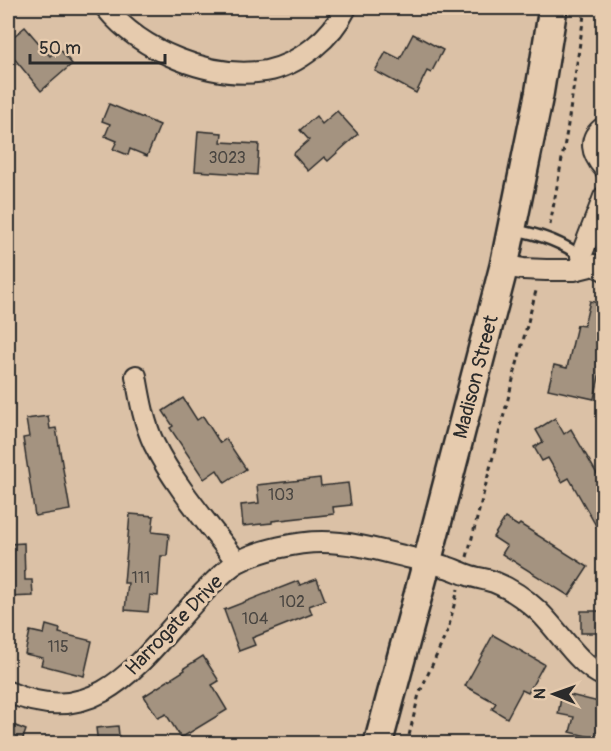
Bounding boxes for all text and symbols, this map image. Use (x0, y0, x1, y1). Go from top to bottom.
scale bar (30, 27, 165, 65)
text: 50 m (39, 37, 81, 60)
house number: 3023 (208, 148, 246, 168)
street label: Madison Street (447, 311, 503, 441)
house number: 103 (268, 485, 294, 505)
house number: 111 (132, 568, 150, 588)
street label: Harrogate Drive (120, 569, 228, 681)
house number: 102 (279, 592, 305, 612)
house number: 104 (242, 609, 268, 629)
house number: 115 (47, 637, 69, 657)
north arrow (524, 664, 584, 724)
text: N (530, 688, 550, 699)

